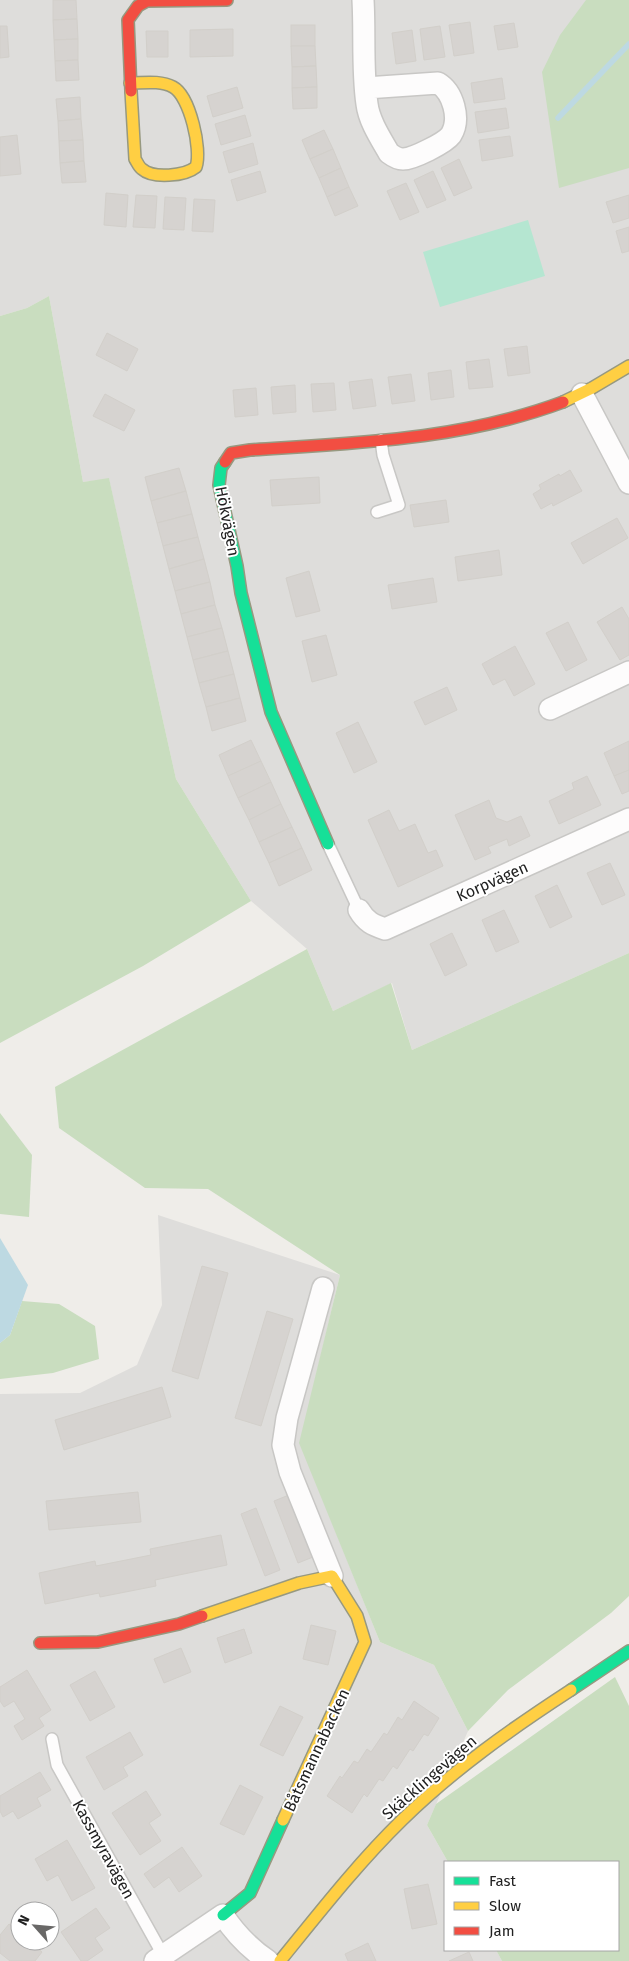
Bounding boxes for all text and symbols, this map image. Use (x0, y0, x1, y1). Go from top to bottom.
street label: Hökvägen (211, 485, 244, 558)
street label: Korpvägen (453, 857, 531, 906)
street label: Båtsmannabacken (280, 1686, 353, 1815)
street label: Skäcklingevägen (378, 1731, 480, 1824)
street label: Kassmyravägen (68, 1796, 139, 1902)
legend (444, 1861, 619, 1951)
text: Fast (489, 1872, 516, 1890)
text: Slow (489, 1897, 521, 1915)
north arrow (10, 1901, 60, 1951)
text: N (14, 1912, 34, 1928)
text: Jam (489, 1922, 515, 1940)

